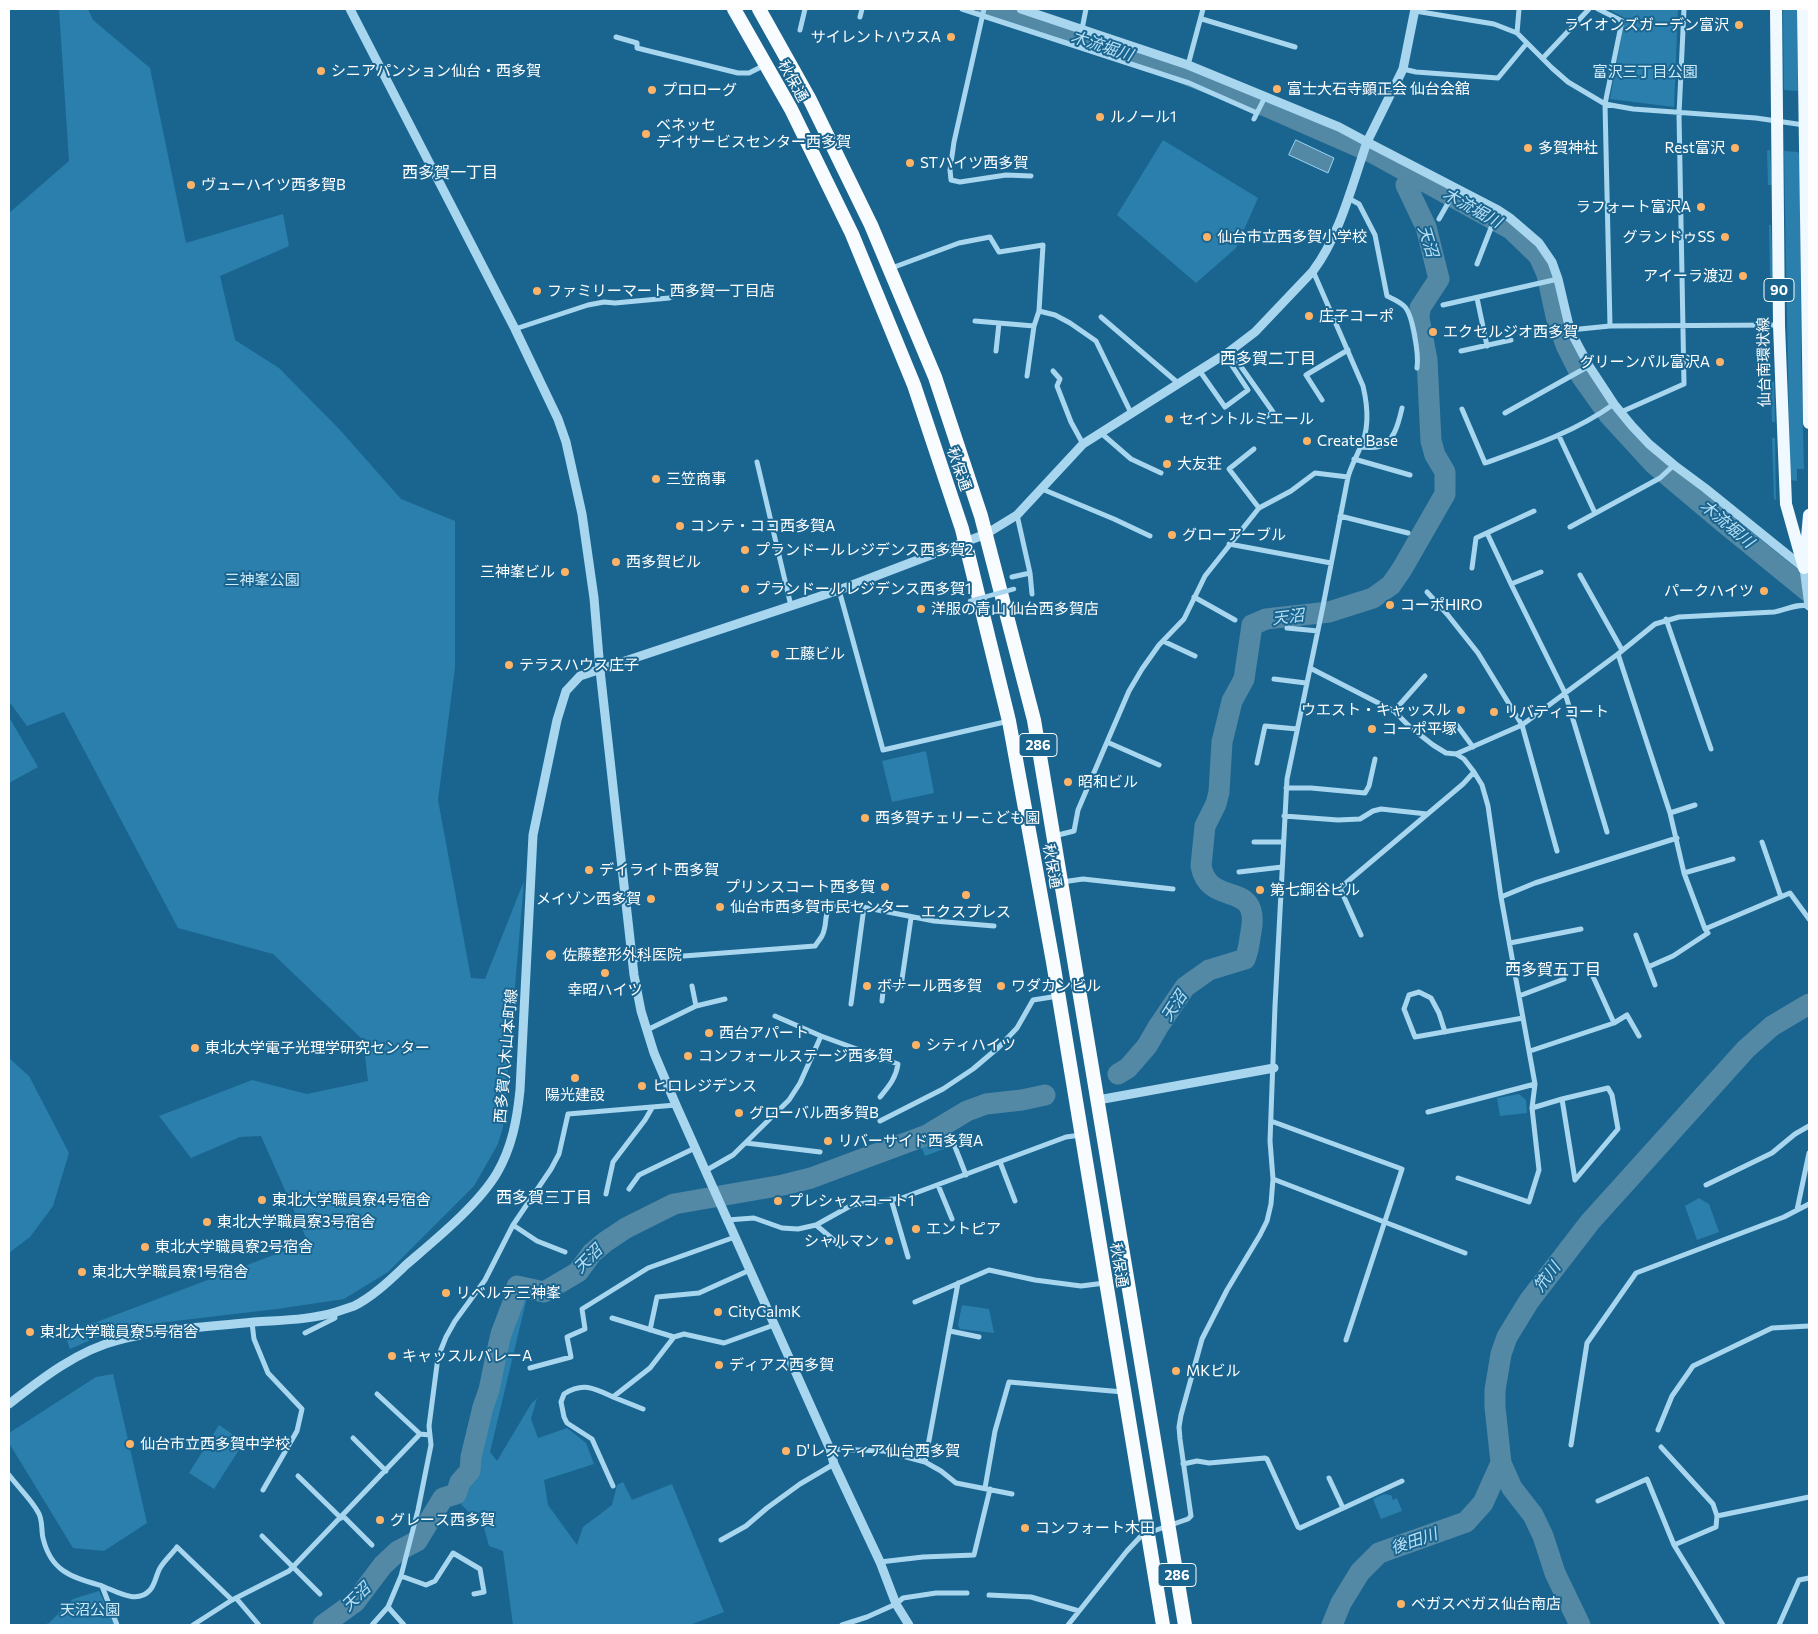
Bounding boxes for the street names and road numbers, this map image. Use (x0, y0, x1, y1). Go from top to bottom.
street label: 秋保通 (774, 57, 812, 105)
road number: 90 (1764, 278, 1794, 302)
street label: 仙台南環状線 (1754, 317, 1774, 407)
street label: 秋保通 (943, 445, 975, 493)
road number: 286 (1019, 734, 1057, 756)
street label: 秋保通 (1039, 842, 1065, 890)
street label: 西多賀八木山本町線 (491, 988, 521, 1124)
street label: 秋保通 (1107, 1241, 1131, 1289)
road number: 286 (1158, 1564, 1196, 1586)

